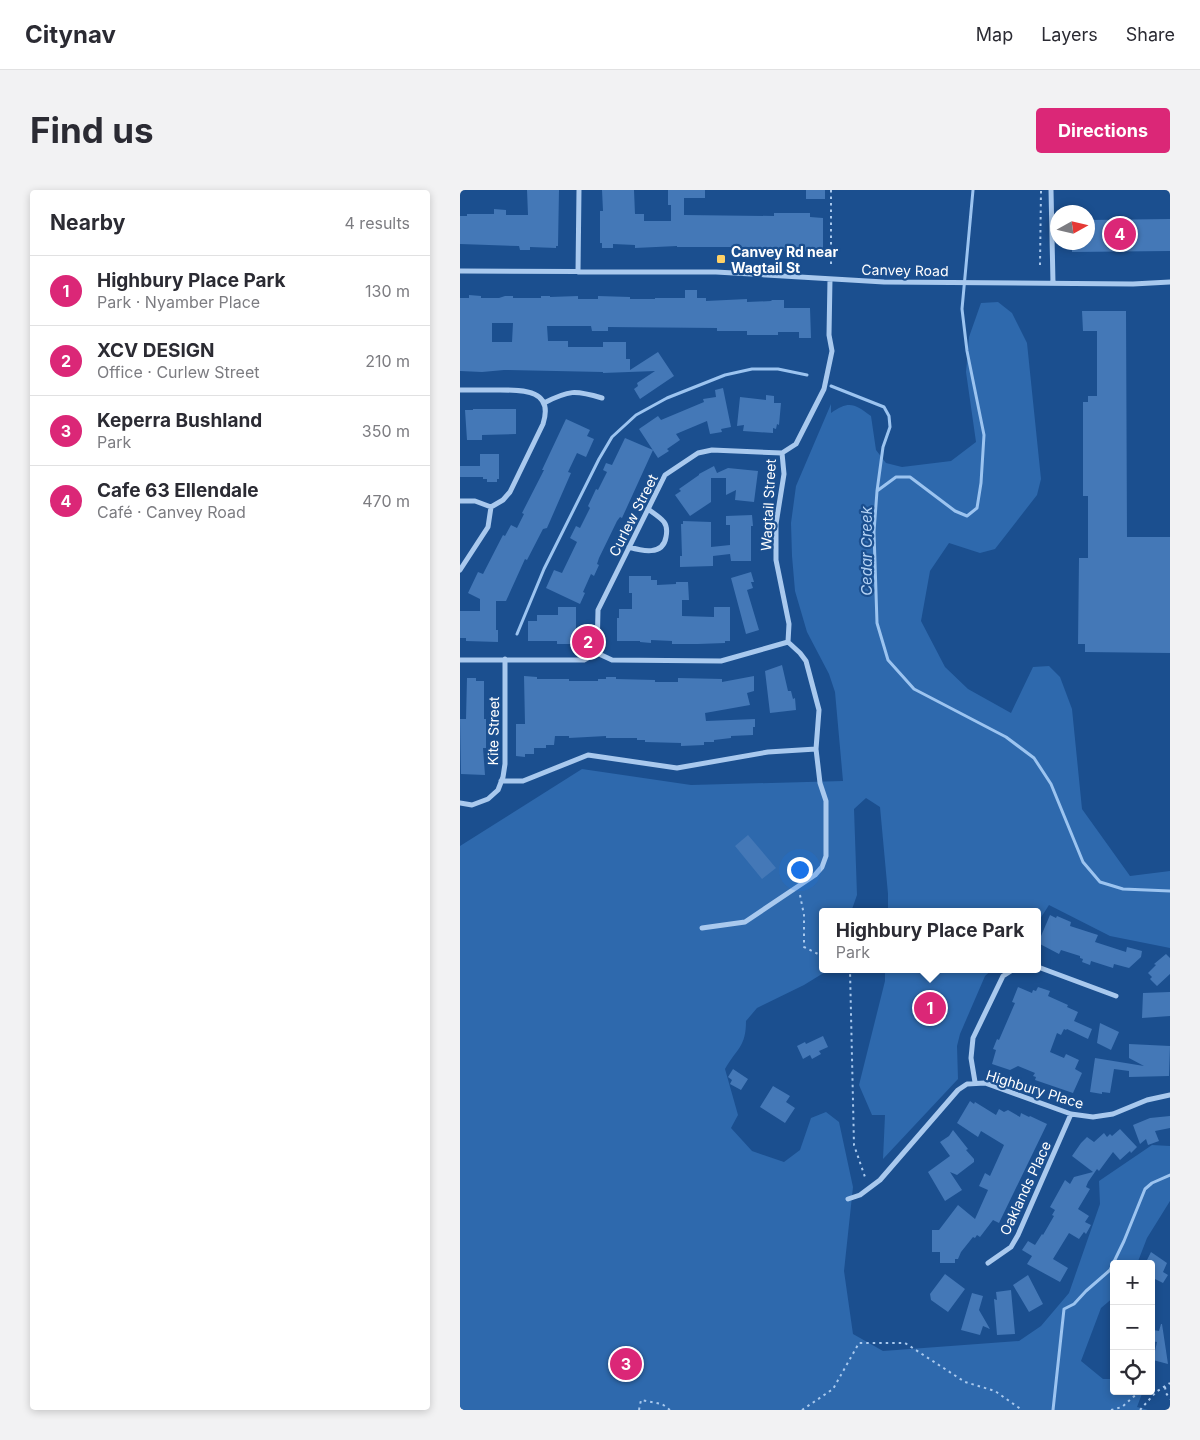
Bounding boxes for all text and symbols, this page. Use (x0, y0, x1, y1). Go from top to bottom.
text: Citynav (25, 20, 116, 49)
text: Map (976, 24, 1013, 45)
text: Layers (1041, 24, 1098, 45)
text: Share (1126, 24, 1175, 45)
button: Directions (1036, 108, 1170, 153)
text: Find us (30, 109, 154, 151)
north arrow (1050, 205, 1095, 250)
text: Nearby (50, 210, 125, 235)
text: 4 results (345, 213, 410, 233)
pin: 4 (1104, 215, 1136, 253)
place label: Canvey Rd near Wagtail St (731, 243, 838, 276)
marker: Canvey Rd near Wagtail St (715, 253, 727, 265)
street label: Canvey Road (861, 261, 949, 279)
text: Highbury Place Park (97, 269, 286, 292)
text: 1 (63, 281, 69, 301)
text: 130 m (365, 281, 410, 301)
text: Park · Nyamber Place (97, 292, 260, 312)
text: XCV DESIGN (97, 339, 215, 362)
text: 2 (61, 351, 71, 371)
text: 210 m (365, 351, 410, 371)
text: Office · Curlew Street (97, 362, 259, 382)
text: Keperra Bushland (97, 409, 262, 432)
text: 3 (61, 421, 71, 441)
text: 350 m (362, 421, 410, 441)
text: Park (97, 432, 131, 452)
street label: Wagtail Street (757, 458, 779, 552)
street label: Curlew Street (605, 471, 661, 559)
text: Cafe 63 Ellendale (97, 479, 259, 502)
text: 4 (61, 491, 71, 511)
text: 470 m (362, 491, 410, 511)
text: Café · Canvey Road (97, 502, 246, 522)
water label: Cedar Creek (857, 505, 876, 596)
pin: 2 (572, 623, 604, 661)
street label: Kite Street (484, 696, 502, 766)
your location (787, 857, 813, 883)
popup (819, 908, 1041, 973)
text: Highbury Place Park (836, 919, 1024, 942)
text: Park (836, 942, 870, 962)
pin: 1 (914, 989, 946, 1027)
street label: Highbury Place (984, 1066, 1086, 1112)
street label: Oaklands Place (996, 1138, 1054, 1238)
map controls (1110, 1260, 1155, 1395)
button: + (1110, 1260, 1155, 1305)
button: − (1110, 1305, 1155, 1350)
pin: 3 (610, 1345, 642, 1383)
button: locate (1110, 1350, 1155, 1395)

